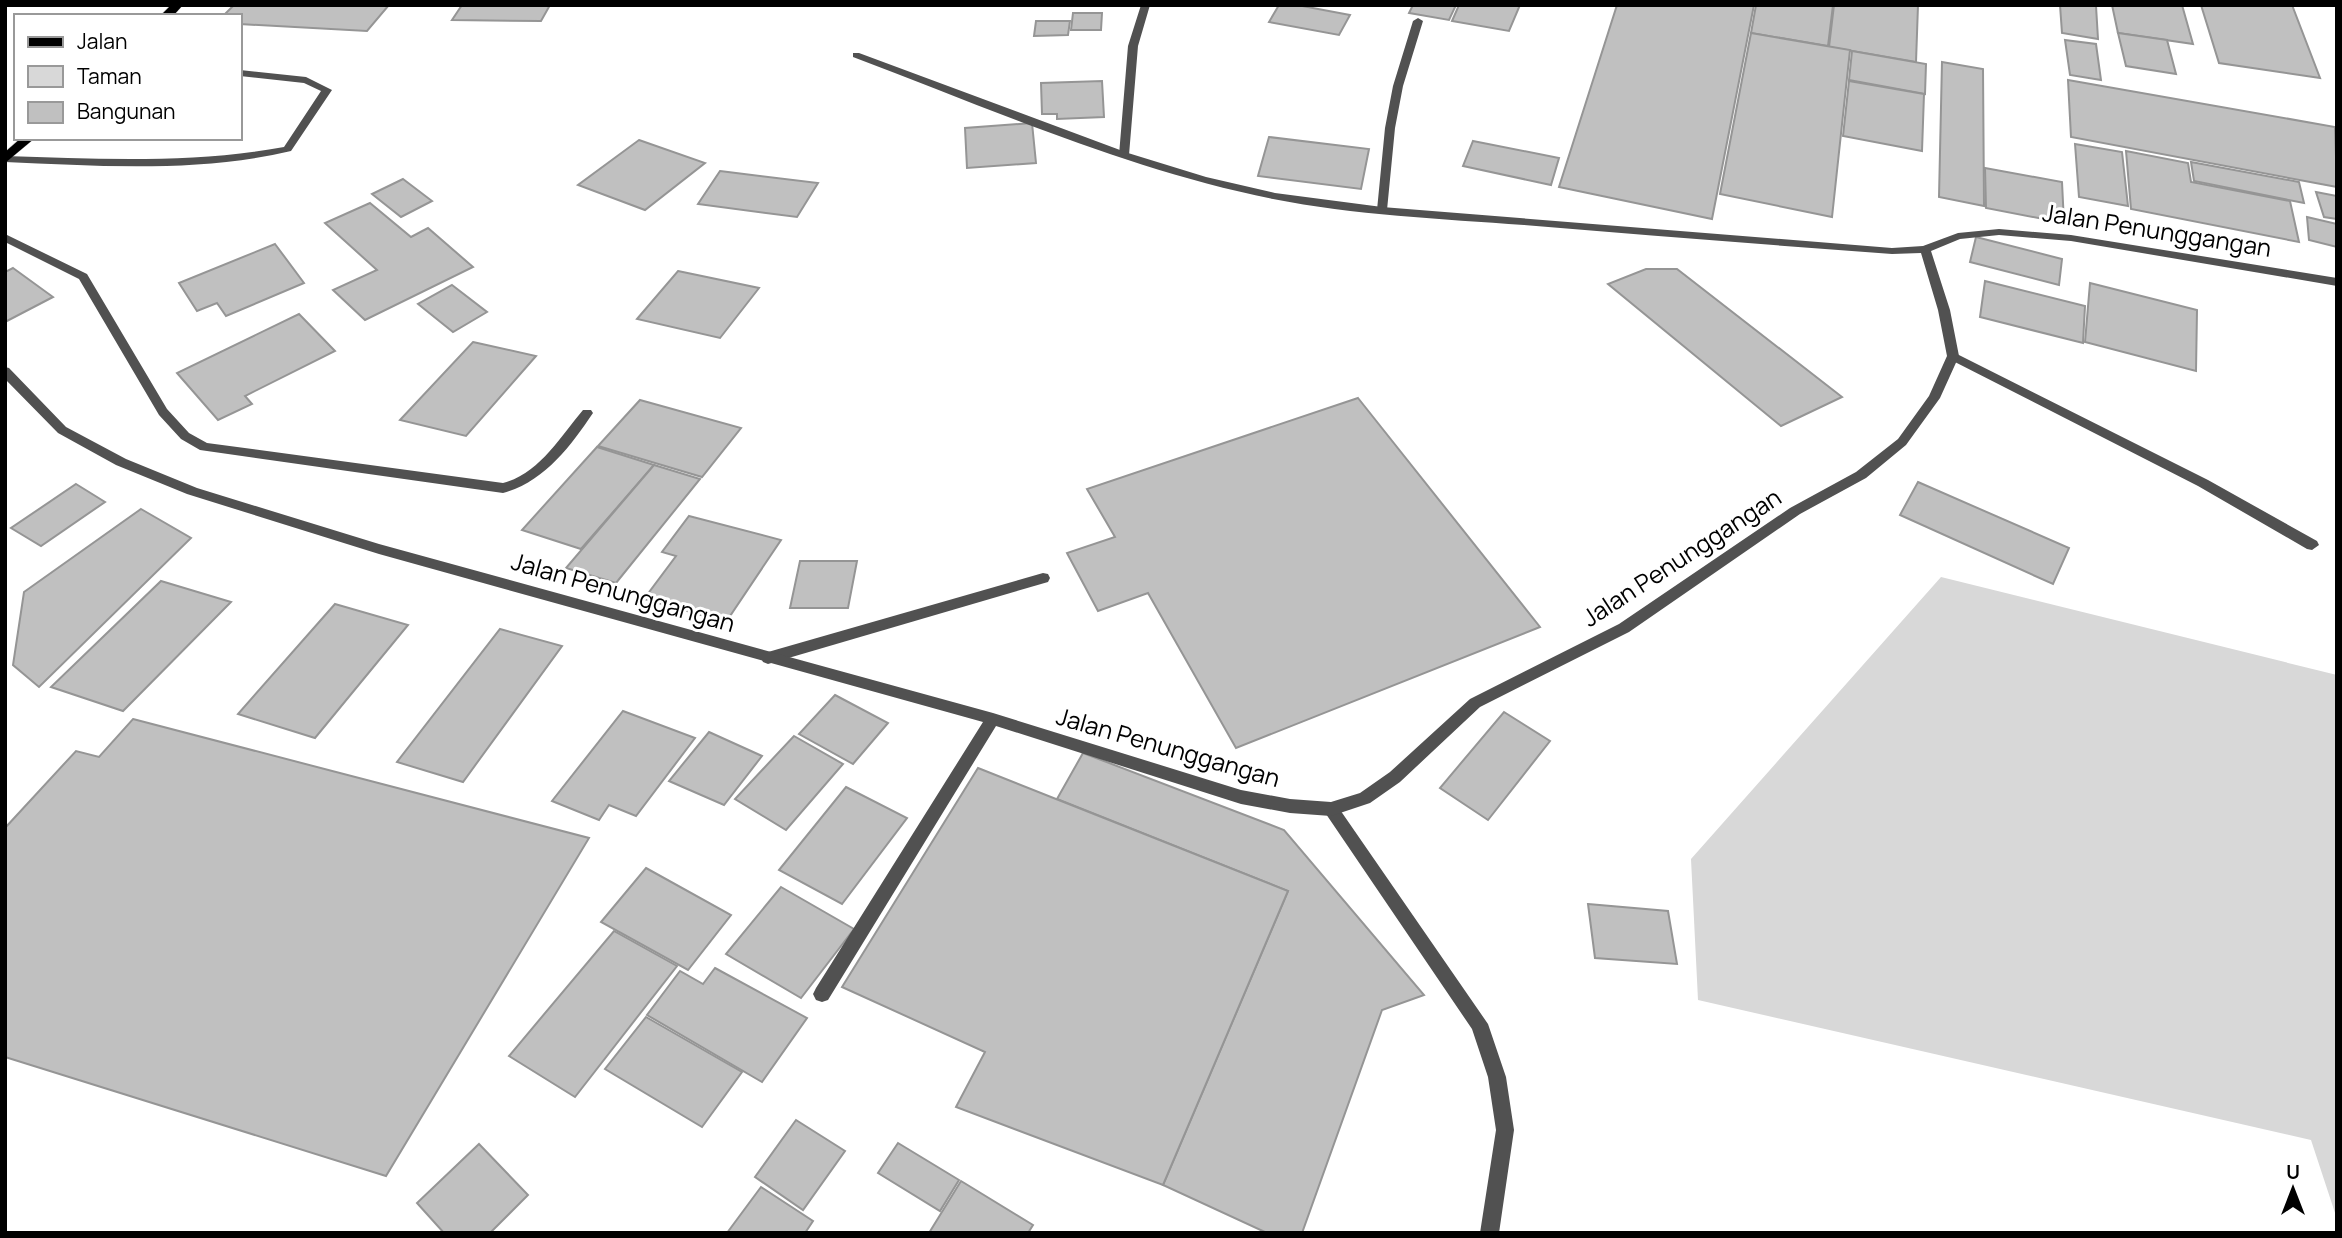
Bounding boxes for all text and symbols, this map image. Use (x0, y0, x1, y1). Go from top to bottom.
legend (14, 14, 242, 140)
text: Jalan (77, 27, 127, 55)
text: Taman (77, 62, 142, 90)
text: Bangunan (77, 97, 176, 125)
street label: Jalan Penunggangan (2041, 195, 2274, 264)
street label: Jalan Penunggangan (1575, 480, 1787, 634)
street label: Jalan Penunggangan (508, 544, 739, 639)
street label: Jalan Penunggangan (1053, 699, 1284, 794)
north arrow (2258, 1154, 2328, 1224)
text: U (2286, 1159, 2300, 1185)

